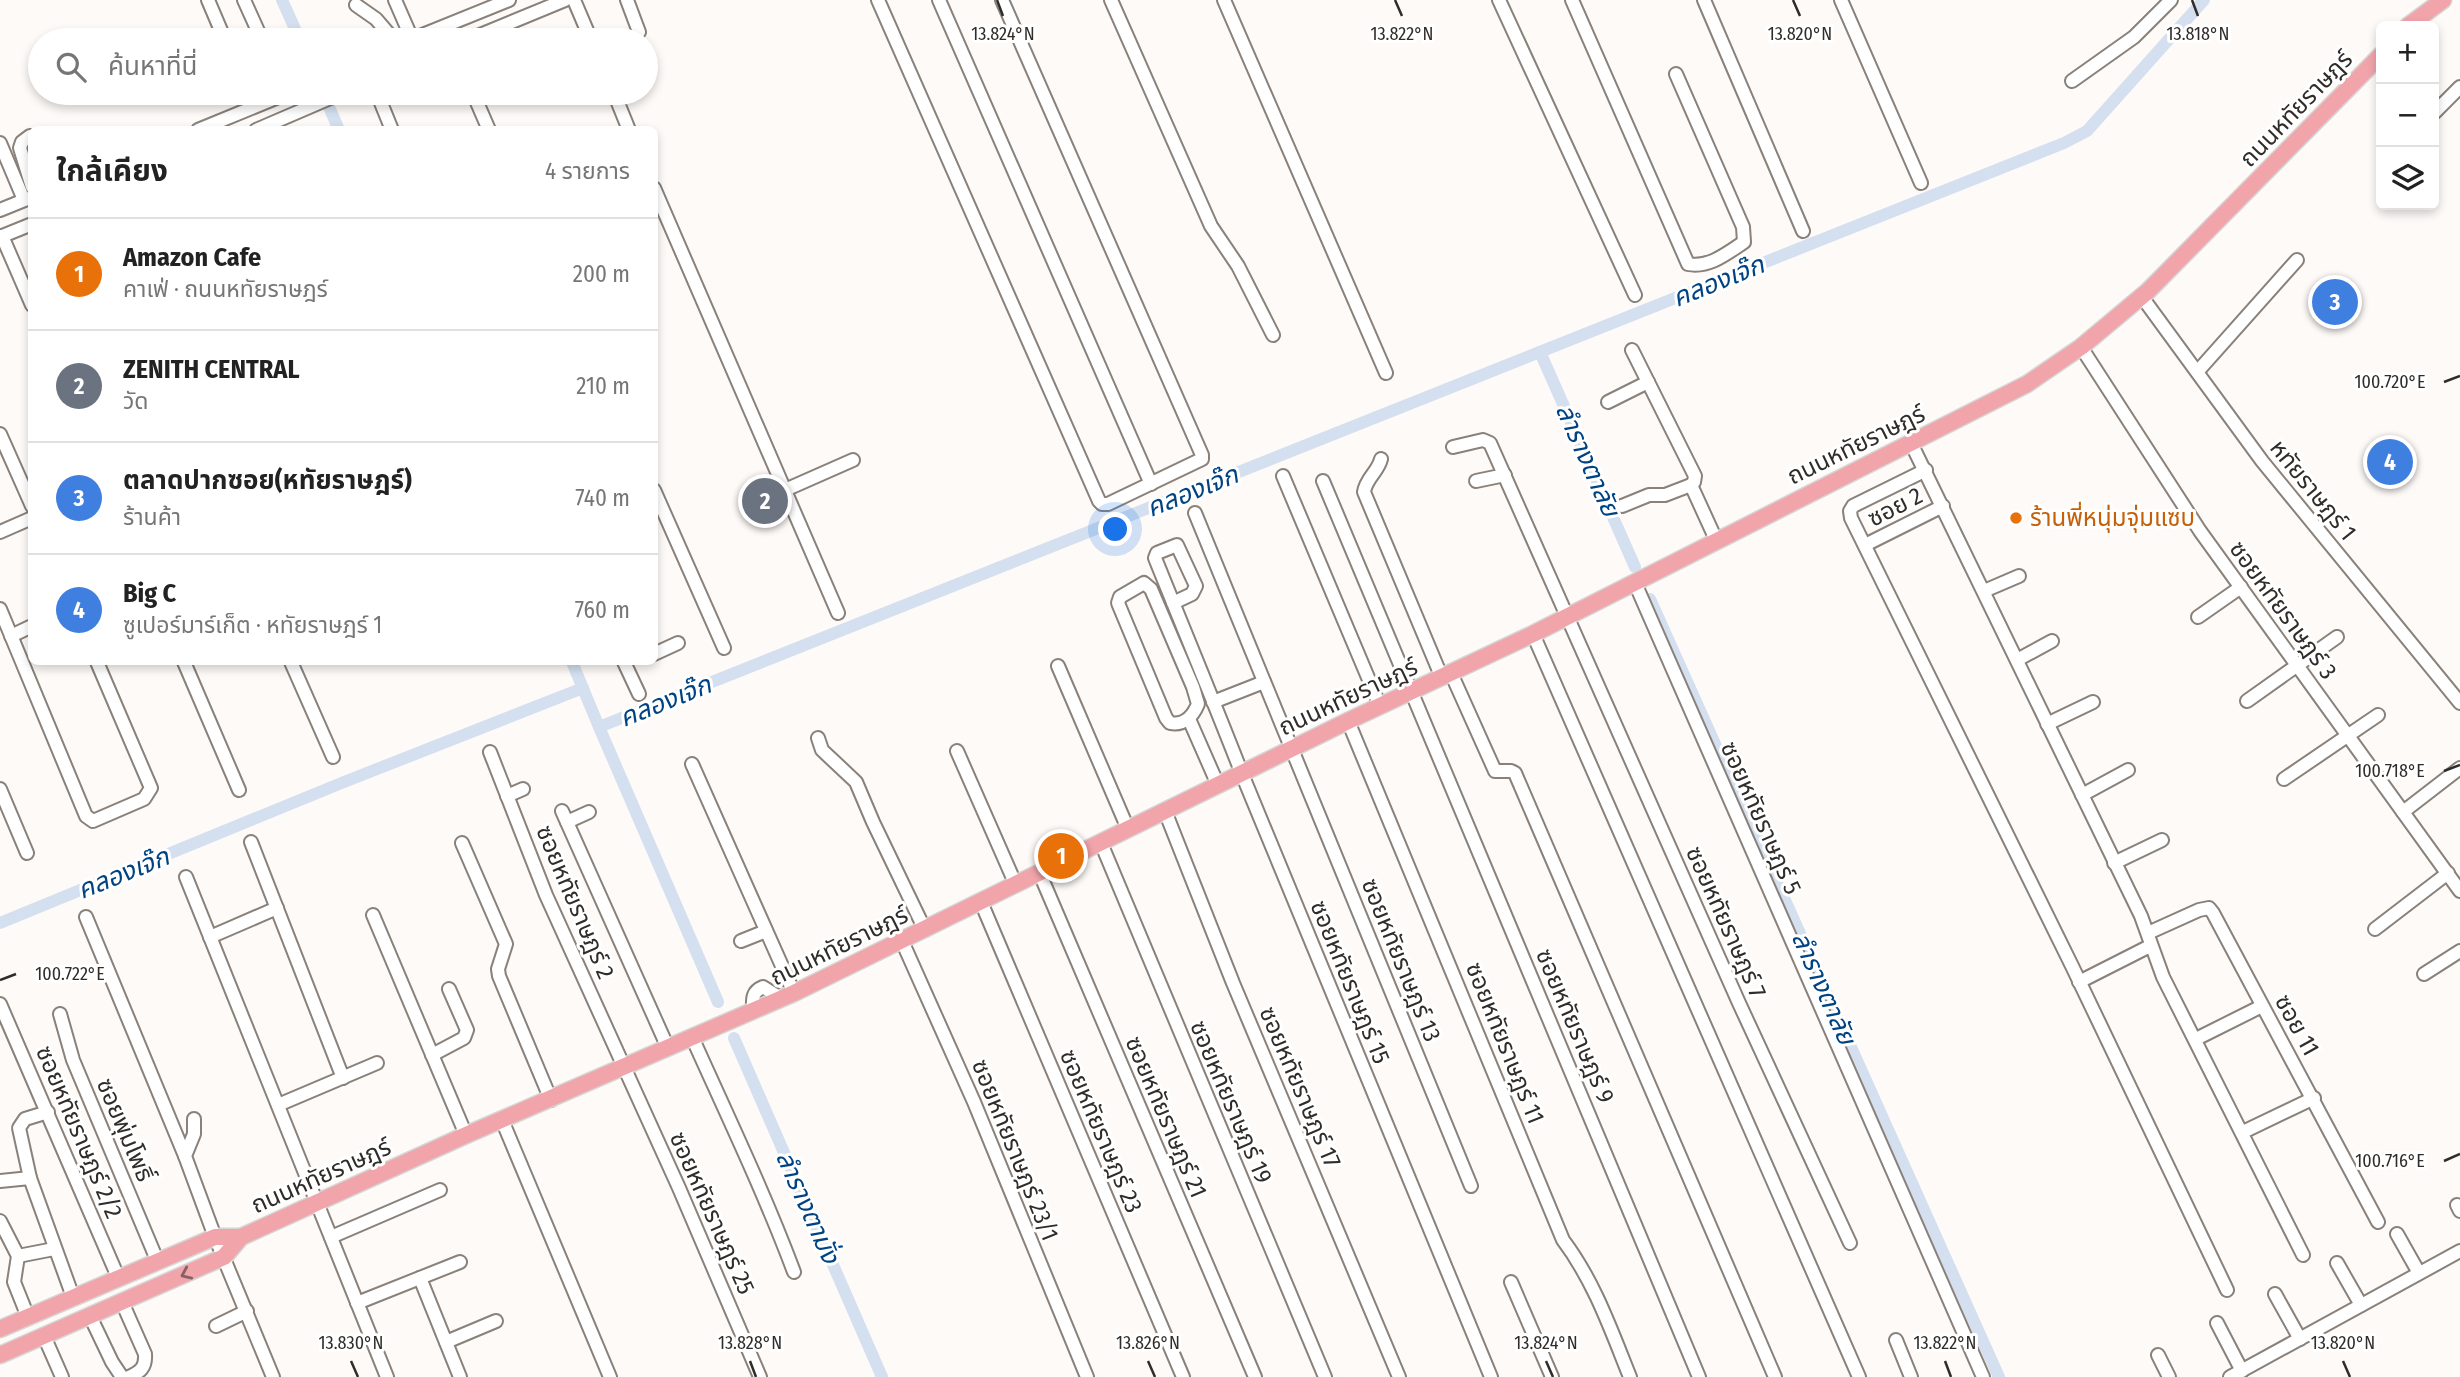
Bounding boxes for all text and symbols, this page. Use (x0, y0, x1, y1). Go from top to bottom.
map controls (2376, 21, 2439, 210)
button: + (2376, 21, 2439, 84)
text: 13.824°N (971, 23, 1035, 45)
text: 13.822°N (1370, 23, 1434, 45)
text: 13.820°N (1768, 23, 1832, 45)
text: 13.818°N (2167, 23, 2229, 45)
search box (28, 28, 658, 105)
street label: ถนนหทัยราษฎร์ (2234, 45, 2359, 173)
icon: search (52, 48, 90, 86)
text: ค้นหาที่นี่ (108, 51, 198, 82)
button: − (2376, 84, 2439, 147)
button: layers (2376, 147, 2439, 210)
text: ใกล้เคียง (56, 153, 168, 189)
text: 4 รายการ (545, 157, 630, 185)
text: Amazon Cafe (123, 242, 261, 273)
water label: คลองเจ๊ก (1668, 249, 1770, 314)
text: 1 (74, 260, 84, 288)
text: 200 m (573, 260, 630, 288)
text: คาเฟ่ · ถนนหทัยราษฎร์ (123, 275, 328, 303)
pin: 3 (2312, 276, 2358, 328)
text: ZENITH CENTRAL (123, 354, 300, 385)
text: 100.720°E (2355, 371, 2425, 393)
text: 2 (74, 372, 84, 400)
text: 210 m (576, 372, 630, 400)
text: วัด (123, 387, 148, 415)
water label: ลำรางตาลัย (1549, 399, 1627, 523)
street label: ถนนหทัยราษฎร์ (1783, 399, 1931, 490)
street label: หทัยราษฎร์ 1 (2264, 434, 2362, 546)
pin: 4 (2367, 436, 2413, 488)
water label: คลองเจ๊ก (1142, 459, 1244, 524)
text: ตลาดปากซอย(หทัยราษฎร์) (123, 465, 412, 496)
pin: 2 (742, 475, 788, 527)
street label: ซอย 2 (1863, 481, 1927, 533)
text: 3 (74, 484, 84, 512)
text: 740 m (575, 484, 630, 512)
place label: ร้านพี่หนุ่มจุ่มแซบ (2030, 501, 2195, 533)
text: ร้านค้า (123, 503, 181, 531)
marker: ร้านพี่หนุ่มจุ่มแซบ (2008, 510, 2024, 526)
your location (1098, 512, 1132, 546)
street label: ซอยหทัยราษฎร์ 3 (2224, 536, 2342, 684)
text: Big C (123, 578, 176, 609)
text: 4 (73, 596, 85, 624)
text: 760 m (575, 596, 630, 624)
text: ซูเปอร์มาร์เก็ต · หทัยราษฎร์ 1 (123, 611, 382, 639)
street label: ถนนหทัยราษฎร์ (1274, 652, 1423, 741)
water label: คลองเจ๊ก (615, 669, 717, 734)
street label: ซอยหทัยราษฎร์ 5 (1715, 737, 1807, 899)
text: 100.718°E (2355, 760, 2425, 782)
street label: ซอยหทัยราษฎร์ 2 (530, 821, 620, 983)
pin: 1 (1038, 830, 1084, 882)
water label: คลองเจ๊ก (73, 841, 175, 906)
street label: ซอยหทัยราษฎร์ 7 (1680, 842, 1772, 1002)
street label: ซอยหทัยราษฎร์ 13 (1356, 874, 1446, 1046)
street label: ซอยหทัยราษฎร์ 15 (1305, 896, 1395, 1068)
street label: ถนนหทัยราษฎร์ (766, 900, 914, 991)
water label: ลำรางตาลัย (1785, 927, 1863, 1051)
street label: ซอยหทัยราษฎร์ 9 (1530, 945, 1620, 1107)
street label: ซอยหทัยราษฎร์ 11 (1460, 958, 1550, 1128)
text: 100.722°E (35, 963, 105, 985)
street label: ซอย 11 (2269, 990, 2325, 1060)
street label: ซอยหทัยราษฎร์ 17 (1253, 1002, 1347, 1172)
street label: ซอยหทัยราษฎร์ 19 (1184, 1016, 1278, 1188)
street label: ซอยหทัยราษฎร์ 21 (1119, 1032, 1213, 1202)
street label: ซอยหทัยราษฎร์ 2/2 (30, 1042, 128, 1222)
street label: ซอยหทัยราษฎร์ 23 (1054, 1045, 1148, 1217)
street label: ซอยหทัยราษฎร์ 23/1 (966, 1055, 1064, 1245)
street label: ซอยพุ่มโพธิ์ (90, 1074, 160, 1187)
street label: ซอยหทัยราษฎร์ 25 (664, 1128, 760, 1298)
street label: ถนนหทัยราษฎร์ (247, 1132, 396, 1219)
water label: ลำรางตามั่ง (769, 1146, 848, 1269)
text: 100.716°E (2355, 1150, 2425, 1172)
one-way arrow (180, 1266, 193, 1280)
text: 13.830°N (319, 1332, 383, 1354)
text: 13.828°N (718, 1332, 782, 1354)
text: 13.826°N (1116, 1332, 1180, 1354)
text: 13.824°N (1514, 1332, 1578, 1354)
text: 13.822°N (1913, 1332, 1977, 1354)
text: 13.820°N (2311, 1332, 2375, 1354)

